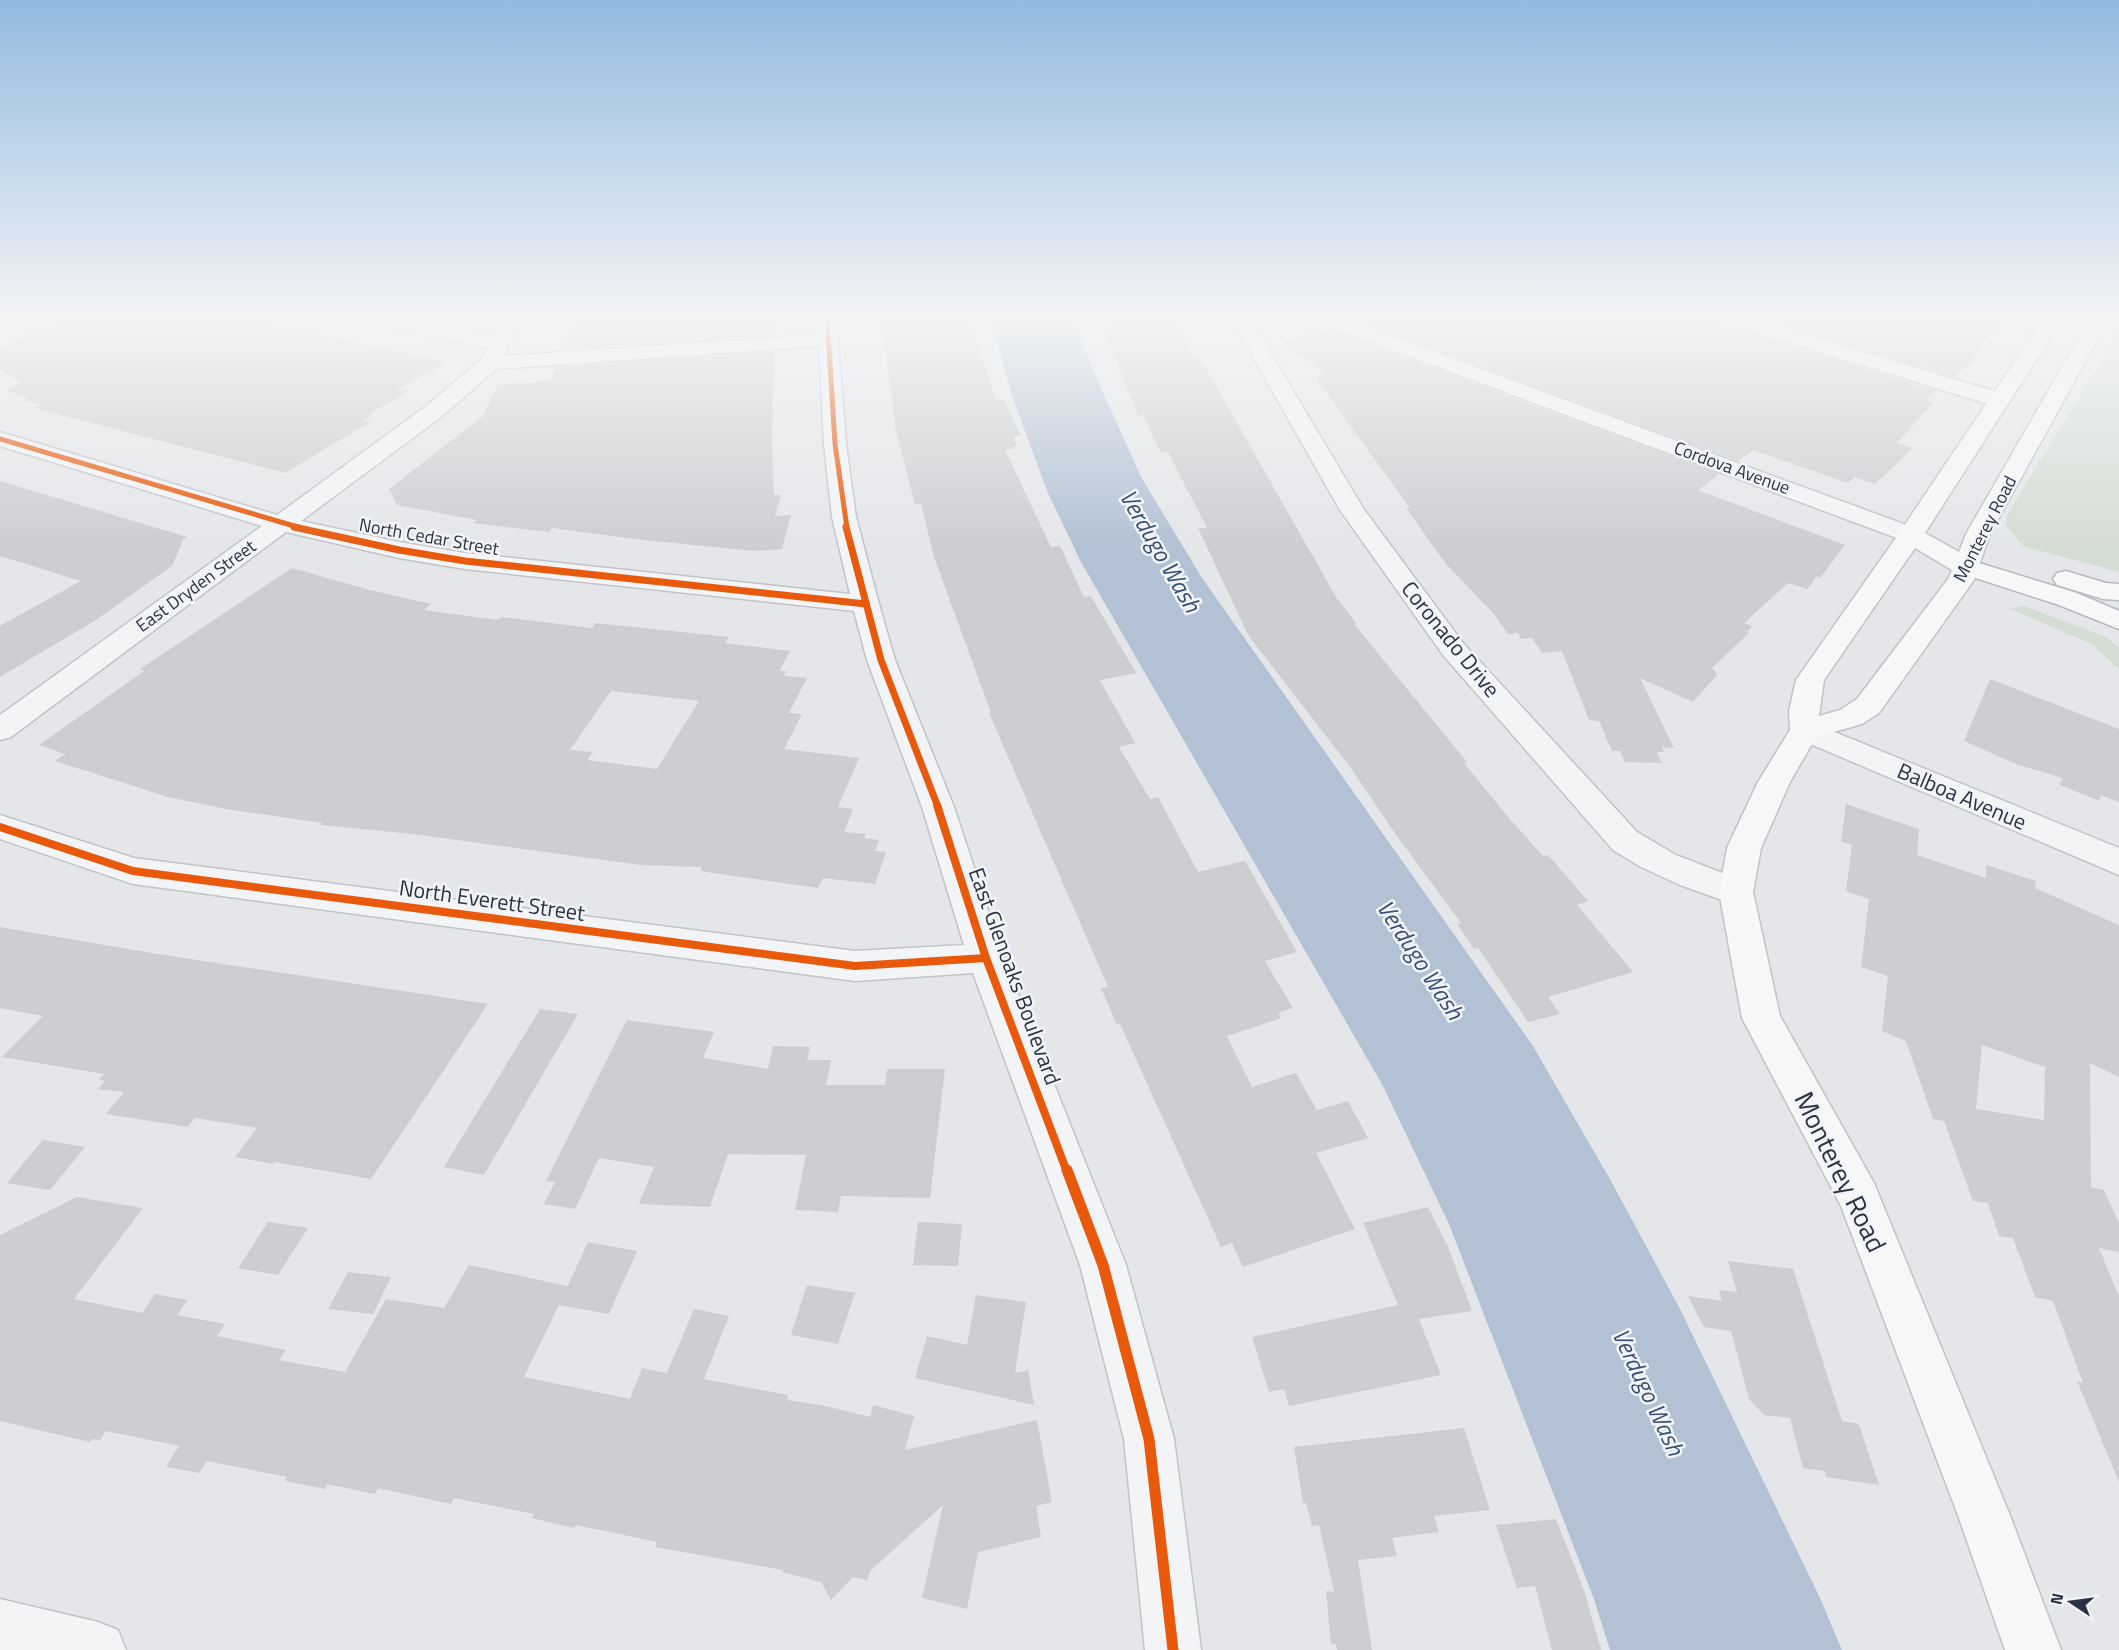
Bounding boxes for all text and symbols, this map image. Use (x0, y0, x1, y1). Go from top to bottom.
street label: Cordova Avenue (1670, 434, 1794, 501)
street label: Monterey Road (1946, 471, 2023, 587)
water label: Verdugo Wash (1111, 482, 1211, 620)
street label: North Cedar Street (357, 511, 502, 562)
street label: East Dryden Street (130, 532, 262, 638)
street label: Coronado Drive (1393, 573, 1509, 705)
street label: Balboa Avenue (1892, 753, 2032, 839)
street label: East Glenoaks Boulevard (960, 863, 1070, 1089)
street label: North Everett Street (397, 870, 587, 930)
water label: Verdugo Wash (1369, 892, 1474, 1027)
street label: Monterey Road (1785, 1084, 1898, 1259)
water label: Verdugo Wash (1604, 1322, 1695, 1462)
north arrow (2041, 1572, 2101, 1632)
text: N (2043, 1591, 2069, 1607)

